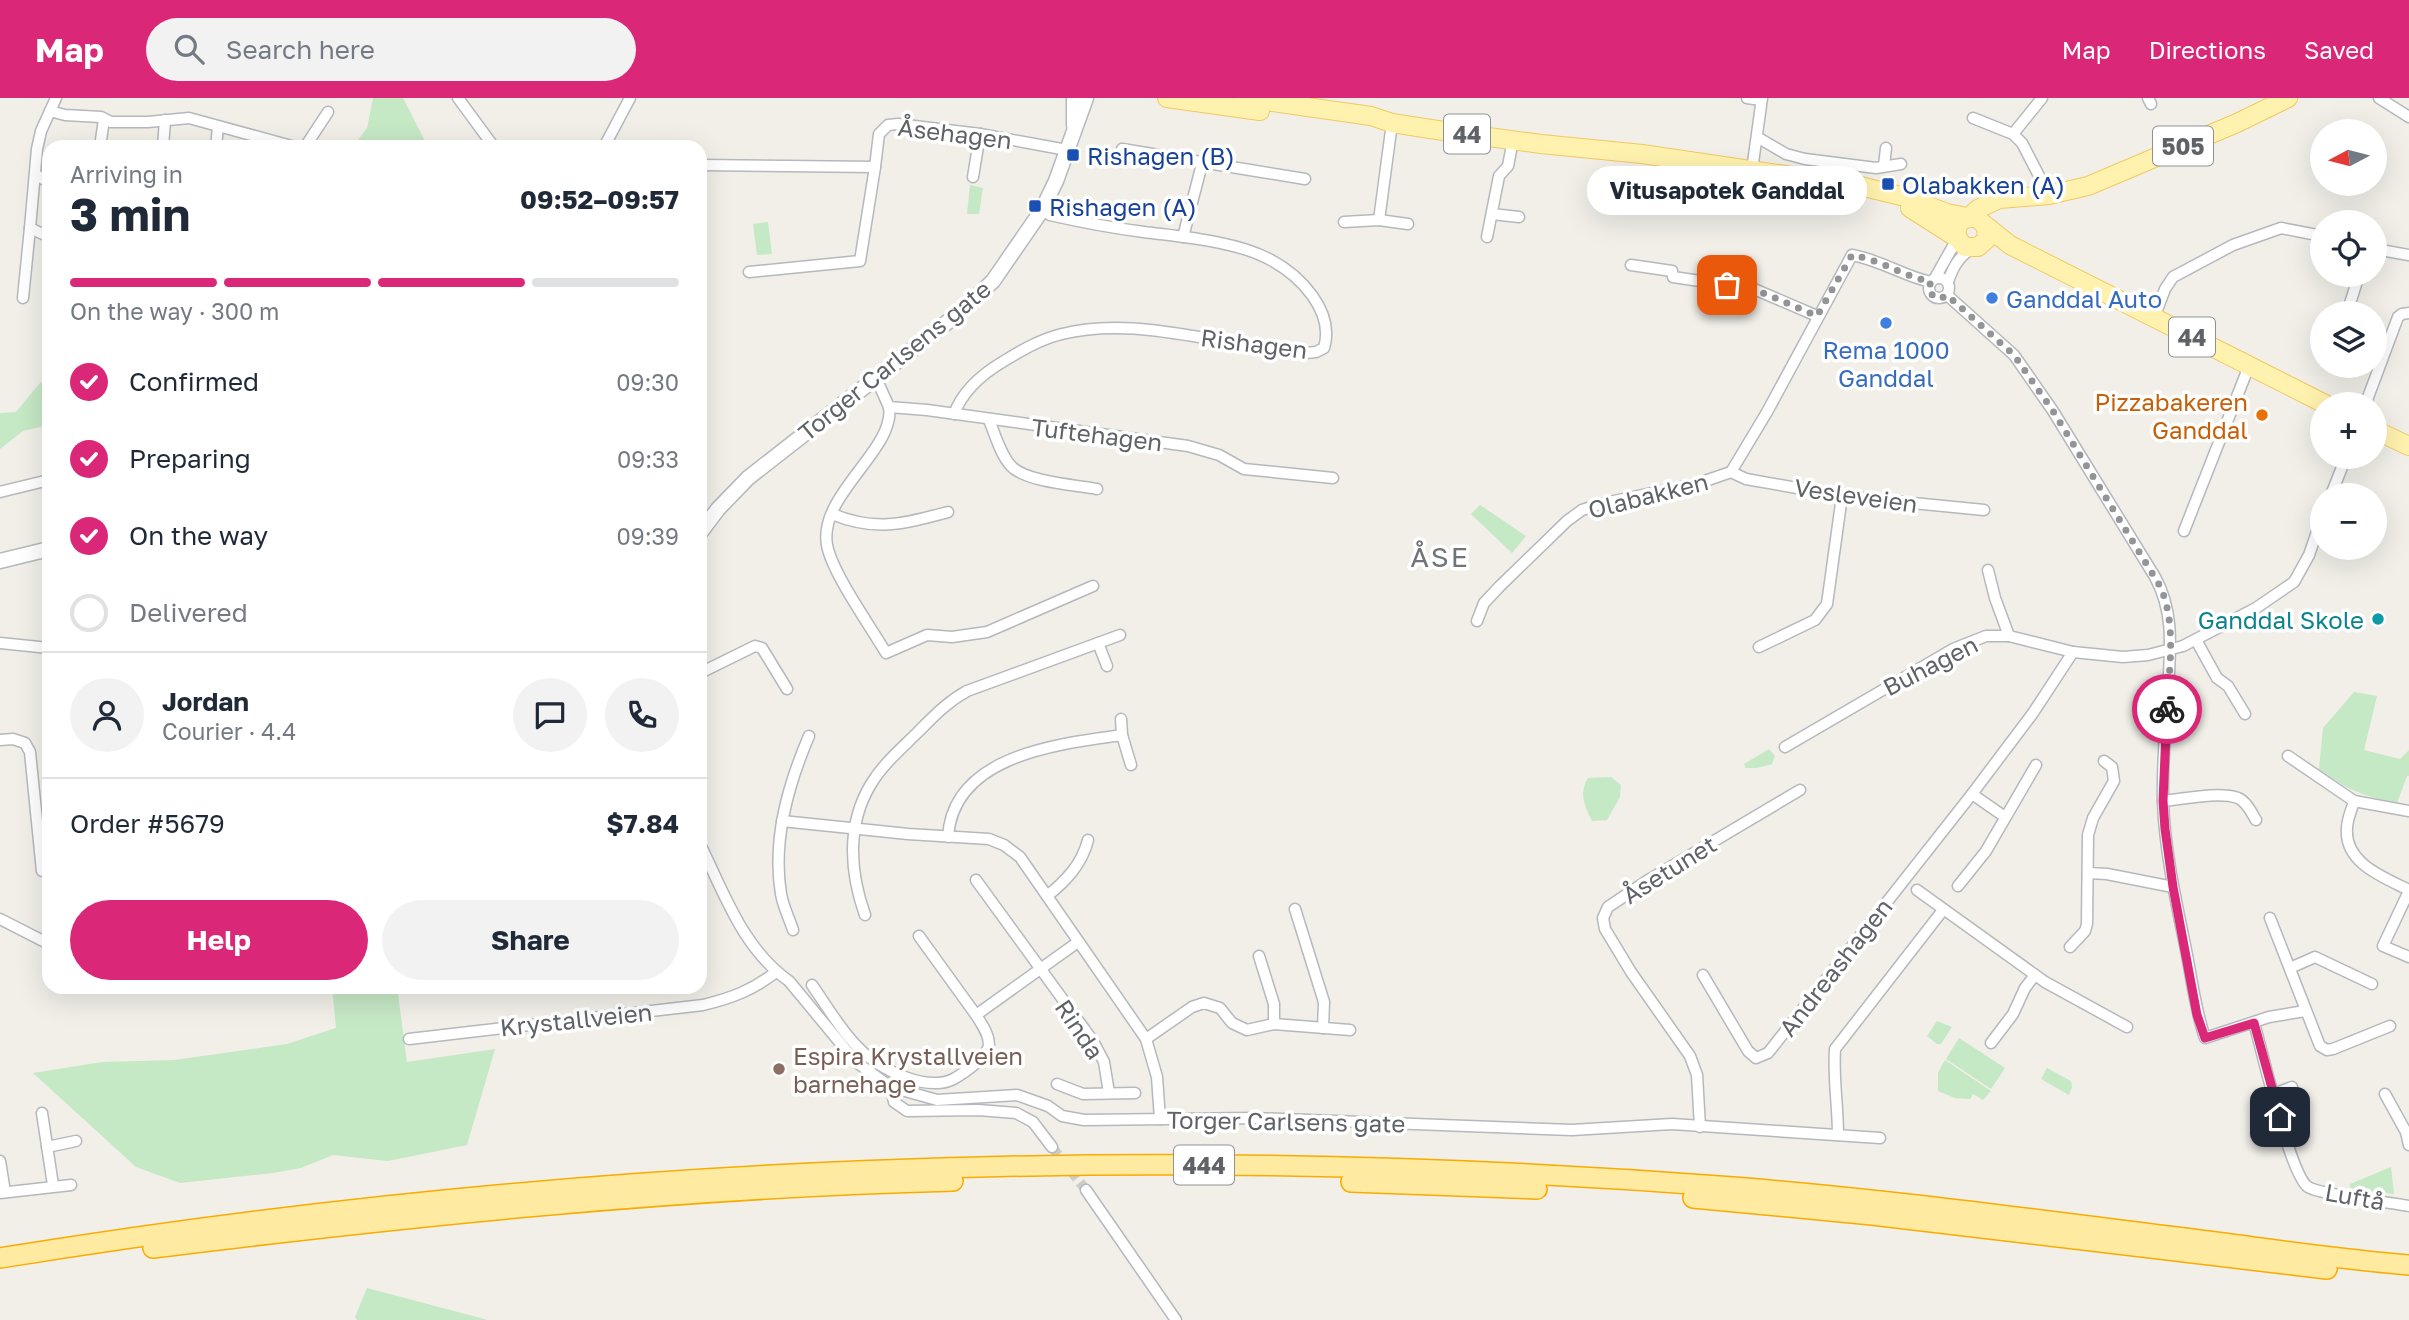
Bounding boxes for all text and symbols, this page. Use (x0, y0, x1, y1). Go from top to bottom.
search box (146, 18, 636, 81)
text: Map (35, 30, 104, 69)
icon: search (170, 30, 208, 68)
text: Search here (226, 34, 375, 65)
text: Map (2062, 35, 2111, 64)
text: Directions (2149, 35, 2266, 64)
text: Saved (2304, 35, 2374, 64)
street label: Åsehagen (896, 112, 1014, 154)
road number: 44 (1444, 115, 1490, 154)
north arrow (2310, 119, 2387, 196)
map controls (2310, 119, 2387, 560)
road number: 505 (2153, 126, 2213, 166)
place label: Rishagen (B) (1087, 141, 1235, 170)
marker: Rishagen (B) (1065, 147, 1081, 163)
text: Arriving in (70, 160, 183, 188)
callout: Vitusapotek Ganddal (1587, 166, 1867, 215)
place label: Olabakken (A) (1902, 170, 2065, 199)
text: Vitusapotek Ganddal (1610, 176, 1844, 204)
marker: Olabakken (A) (1880, 176, 1896, 192)
text: 09:52–09:57 (520, 184, 679, 215)
text: 3 min (70, 186, 190, 241)
place label: Rishagen (A) (1049, 192, 1197, 221)
marker: Rishagen (A) (1027, 198, 1043, 214)
button: locate (2310, 210, 2387, 287)
pin (1697, 255, 1757, 315)
icon: bag (1708, 266, 1746, 304)
street label: Torger Carlsens gate (792, 274, 996, 446)
place label: Ganddal Auto (2006, 284, 2162, 313)
marker: Ganddal Auto (1984, 290, 2000, 306)
text: On the way · 300 m (70, 297, 279, 325)
button: layers (2310, 301, 2387, 378)
marker: Rema 1000 Ganddal (1878, 315, 1894, 331)
road number: 44 (2169, 318, 2215, 356)
street label: Rishagen (1199, 322, 1309, 364)
place label: Rema 1000 Ganddal (1822, 335, 1950, 392)
icon: check (70, 363, 108, 401)
text: Confirmed (129, 366, 259, 397)
text: 09:30 (616, 368, 679, 396)
place label: Pizzabakeren Ganddal (2094, 387, 2248, 444)
button: + (2310, 392, 2387, 469)
marker: Pizzabakeren Ganddal (2254, 407, 2270, 423)
street label: Tuftehagen (1030, 412, 1164, 456)
icon: check (70, 440, 108, 478)
text: Preparing (129, 443, 251, 474)
text: 09:33 (617, 445, 679, 473)
street label: Olabakken (1585, 466, 1711, 524)
street label: Vesleveien (1793, 472, 1919, 518)
button: − (2310, 483, 2387, 560)
icon: check (70, 517, 108, 555)
text: On the way (129, 520, 268, 551)
text: 09:39 (617, 522, 679, 550)
district label: ÅSE (1410, 540, 1470, 573)
text: Delivered (129, 597, 248, 628)
place label: Ganddal Skole (2198, 605, 2364, 634)
marker: Ganddal Skole (2370, 611, 2386, 627)
street label: Buhagen (1878, 629, 1982, 701)
courier (2132, 674, 2202, 744)
button: person (70, 678, 144, 752)
button: chat (513, 678, 587, 752)
button: phone (605, 678, 679, 752)
text: Jordan (162, 686, 249, 717)
icon: bike (2148, 690, 2186, 728)
text: Courier · 4.4 (162, 717, 296, 745)
text: Order #5679 (70, 808, 225, 839)
text: $7.84 (606, 808, 679, 839)
street label: Åsetunet (1617, 829, 1721, 909)
street label: Andreashagen (1772, 892, 1898, 1042)
button: Help (70, 900, 368, 980)
button: Share (382, 900, 679, 980)
street label: Rinda (1050, 994, 1110, 1064)
street label: Krystallveien (498, 997, 654, 1041)
place label: Espira Krystallveien barnehage (793, 1041, 1023, 1098)
marker: Espira Krystallveien barnehage (771, 1061, 787, 1077)
pin (2250, 1087, 2310, 1147)
icon: home (2261, 1098, 2299, 1136)
street label: Torger Carlsens gate (1166, 1104, 1406, 1138)
road number: 444 (1174, 1146, 1234, 1184)
street label: Luftå (2323, 1177, 2387, 1215)

